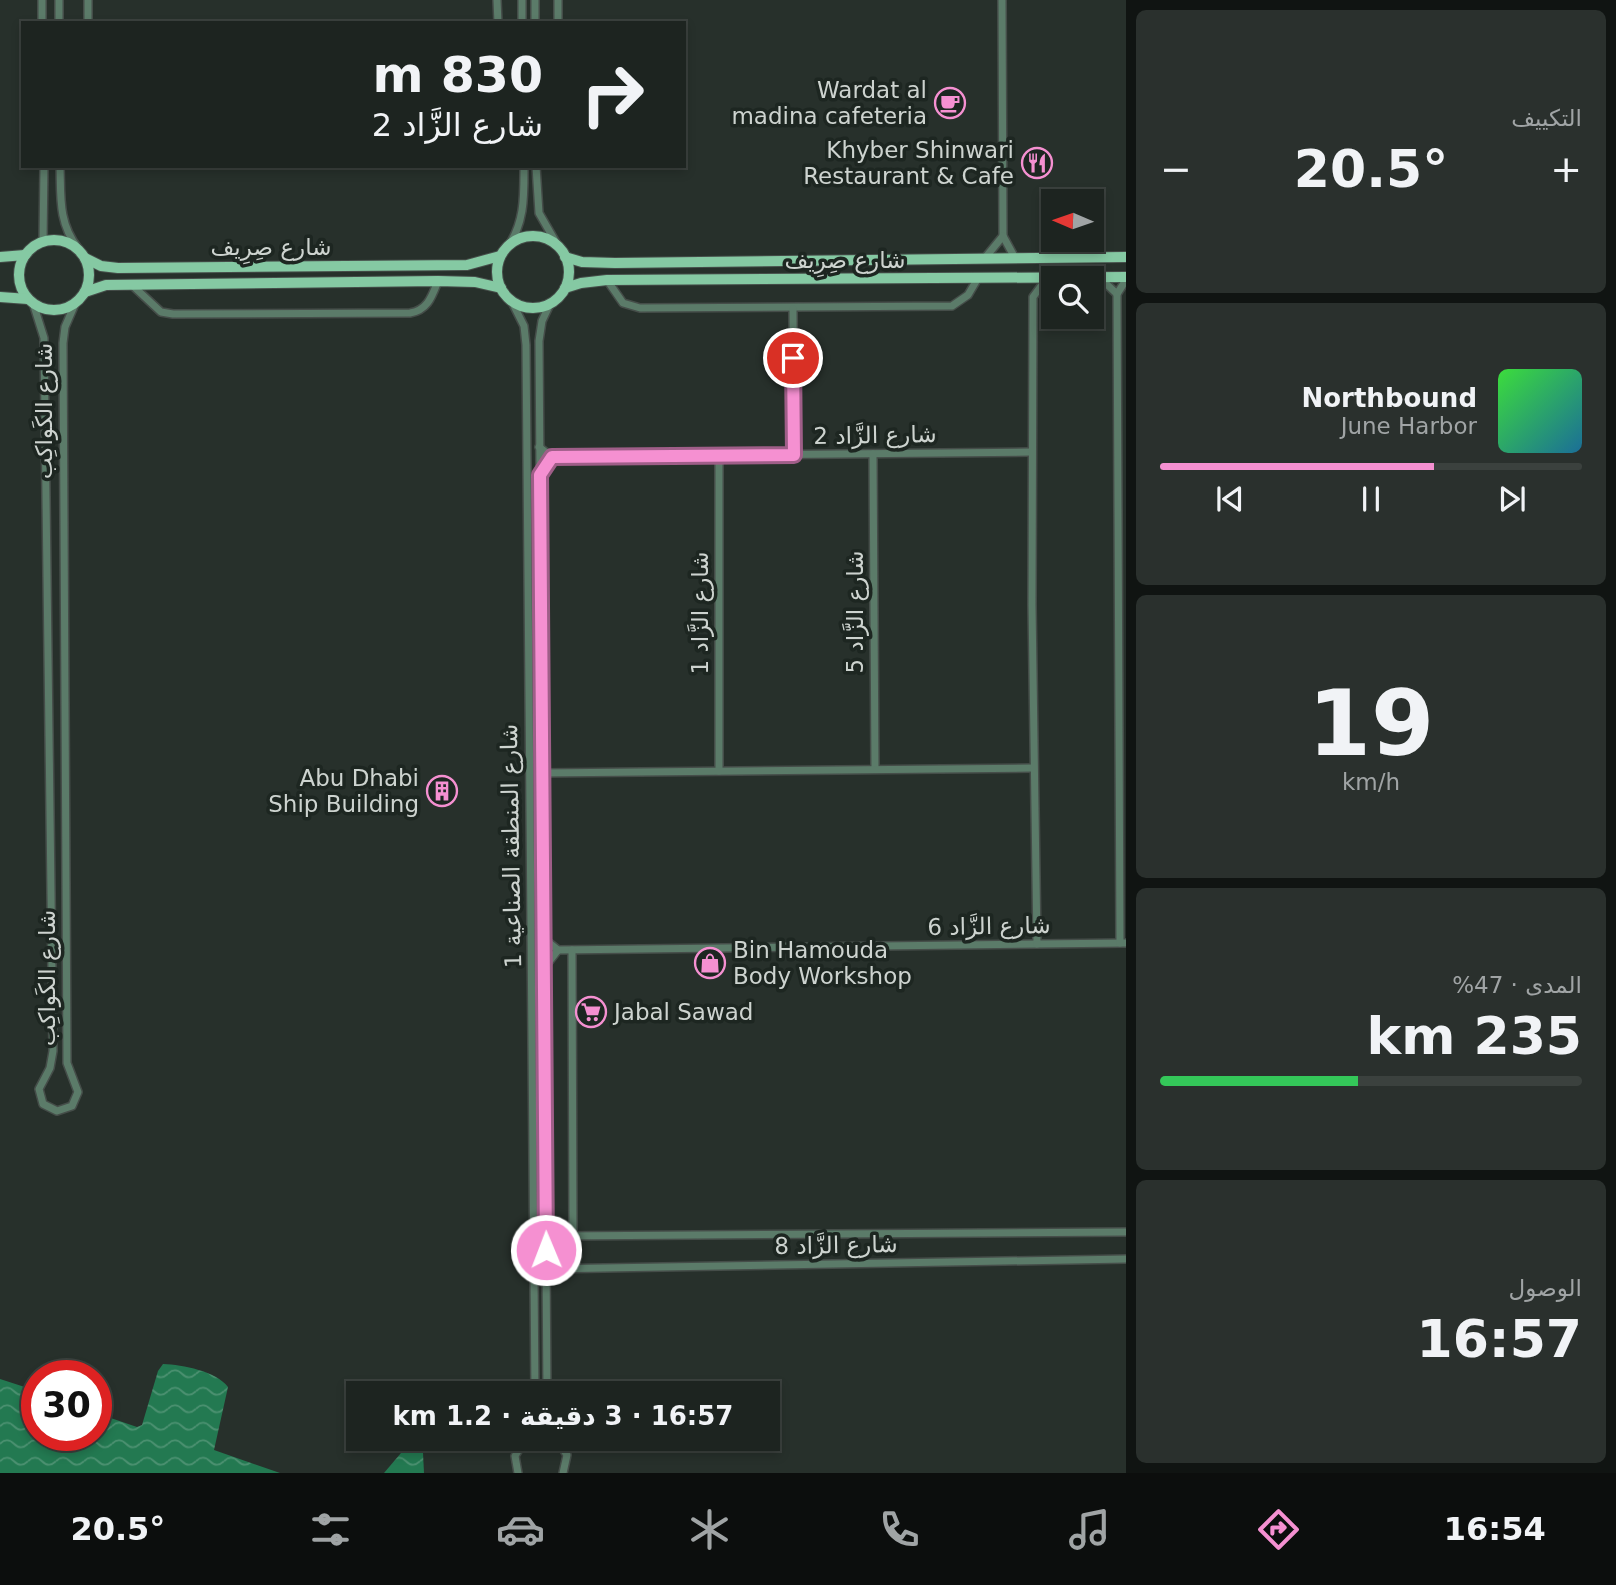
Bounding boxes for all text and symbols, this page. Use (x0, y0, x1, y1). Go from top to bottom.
text: 830 m (373, 47, 543, 104)
icon: right (567, 49, 658, 140)
place label: Wardat al madina cafeteria (731, 77, 927, 129)
cafe icon: Wardat al madina cafeteria (933, 86, 967, 120)
text: التكييف (1511, 105, 1582, 131)
text: شارع الزَّاد 2 (372, 106, 543, 144)
place label: Khyber Shinwari Restaurant & Cafe (803, 137, 1014, 189)
text: 20.5° (1294, 139, 1448, 199)
restaurant icon: Khyber Shinwari Restaurant & Cafe (1020, 146, 1054, 180)
text: − (1160, 147, 1192, 191)
text: + (1550, 147, 1582, 191)
north arrow (1041, 189, 1104, 252)
map controls (1041, 189, 1104, 329)
street label: شارع صِرِيف (211, 234, 331, 265)
street label: شارع صِرِيف (785, 247, 905, 278)
button: search (1041, 266, 1104, 329)
pin (763, 328, 823, 388)
icon: arrive (774, 339, 812, 377)
street label: شارع الكَواكِب (31, 343, 58, 479)
text: Northbound (1302, 383, 1477, 413)
text: June Harbor (1341, 413, 1477, 439)
street label: شارع الزَّاد 2 (813, 420, 937, 450)
icon: previous (1211, 480, 1249, 518)
icon: pause (1352, 480, 1390, 518)
icon: next (1493, 480, 1531, 518)
street label: شارع الزَّاد 5 (841, 550, 869, 674)
street label: شارع الزَّاد 1 (686, 551, 714, 675)
text: 19 (1308, 671, 1434, 776)
street label: شارع المنطقة الصناعية 1 (496, 724, 527, 968)
place label: Abu Dhabi Ship Building (268, 765, 419, 817)
text: km/h (1342, 769, 1400, 795)
building icon: Abu Dhabi Ship Building (425, 774, 459, 808)
street label: شارع الكَواكِب (34, 910, 61, 1046)
street label: شارع الزَّاد 6 (927, 911, 1051, 941)
place label: Bin Hamouda Body Workshop (733, 937, 912, 989)
shop icon: Bin Hamouda Body Workshop (693, 946, 727, 980)
text: المدى · 47% (1452, 972, 1582, 998)
supermarket icon: Jabal Sawad (574, 995, 608, 1029)
place label: Jabal Sawad (612, 999, 753, 1025)
text: 235 km (1367, 1006, 1582, 1066)
position arrow (509, 1213, 583, 1287)
street label: شارع الزَّاد 8 (774, 1230, 898, 1260)
text: الوصول (1509, 1275, 1582, 1301)
text: 16:57 (1416, 1309, 1582, 1369)
speed limit sign: 30 (21, 1360, 112, 1451)
text: 16:57 · 3 دقيقة · 1.2 km (393, 1401, 733, 1431)
icon: filters (306, 1505, 355, 1554)
icon: car (496, 1505, 545, 1554)
icon: climate (685, 1505, 734, 1554)
icon: phone (875, 1505, 924, 1554)
icon: music (1065, 1505, 1114, 1554)
icon: directions (1254, 1505, 1303, 1554)
text: 20.5° (70, 1510, 165, 1548)
text: 16:54 (1444, 1510, 1546, 1548)

